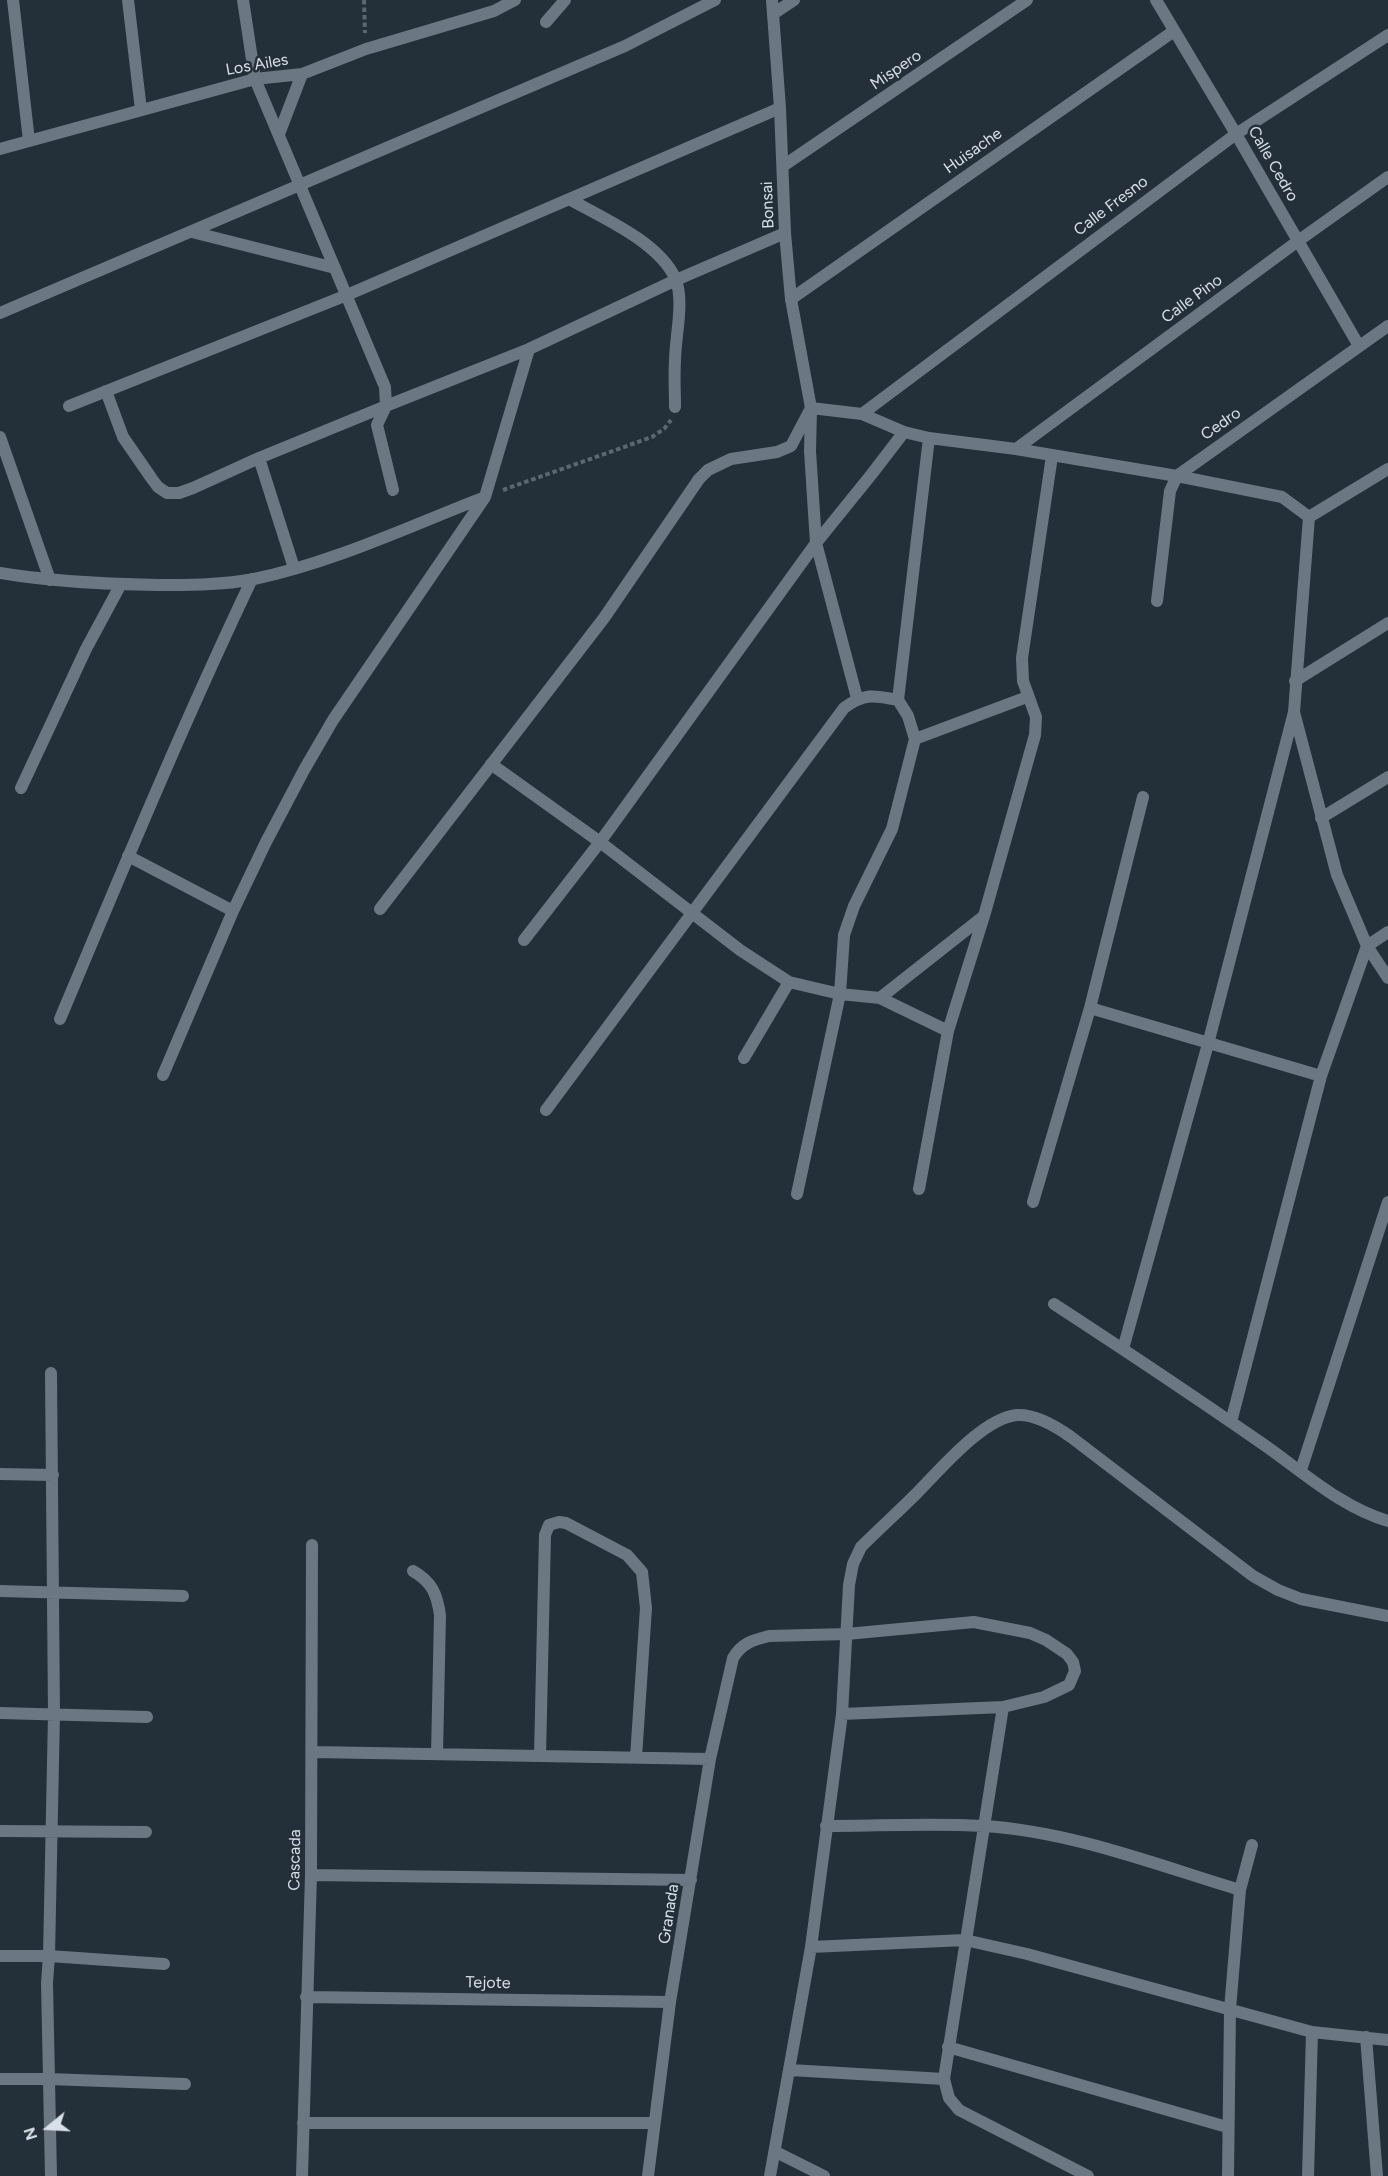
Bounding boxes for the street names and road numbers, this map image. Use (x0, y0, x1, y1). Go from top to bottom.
street label: Mispero (867, 46, 925, 94)
street label: Los Ailes (224, 50, 290, 80)
street label: Calle Cedro (1244, 123, 1302, 205)
street label: Huisache (940, 124, 1006, 178)
street label: Calle Fresno (1070, 172, 1152, 240)
street label: Bonsai (758, 181, 778, 229)
street label: Calle Pino (1158, 270, 1226, 328)
street label: Cedro (1197, 403, 1245, 445)
street label: Cascada (285, 1829, 305, 1891)
street label: Granada (655, 1883, 683, 1945)
street label: Tejote (465, 1973, 511, 1993)

